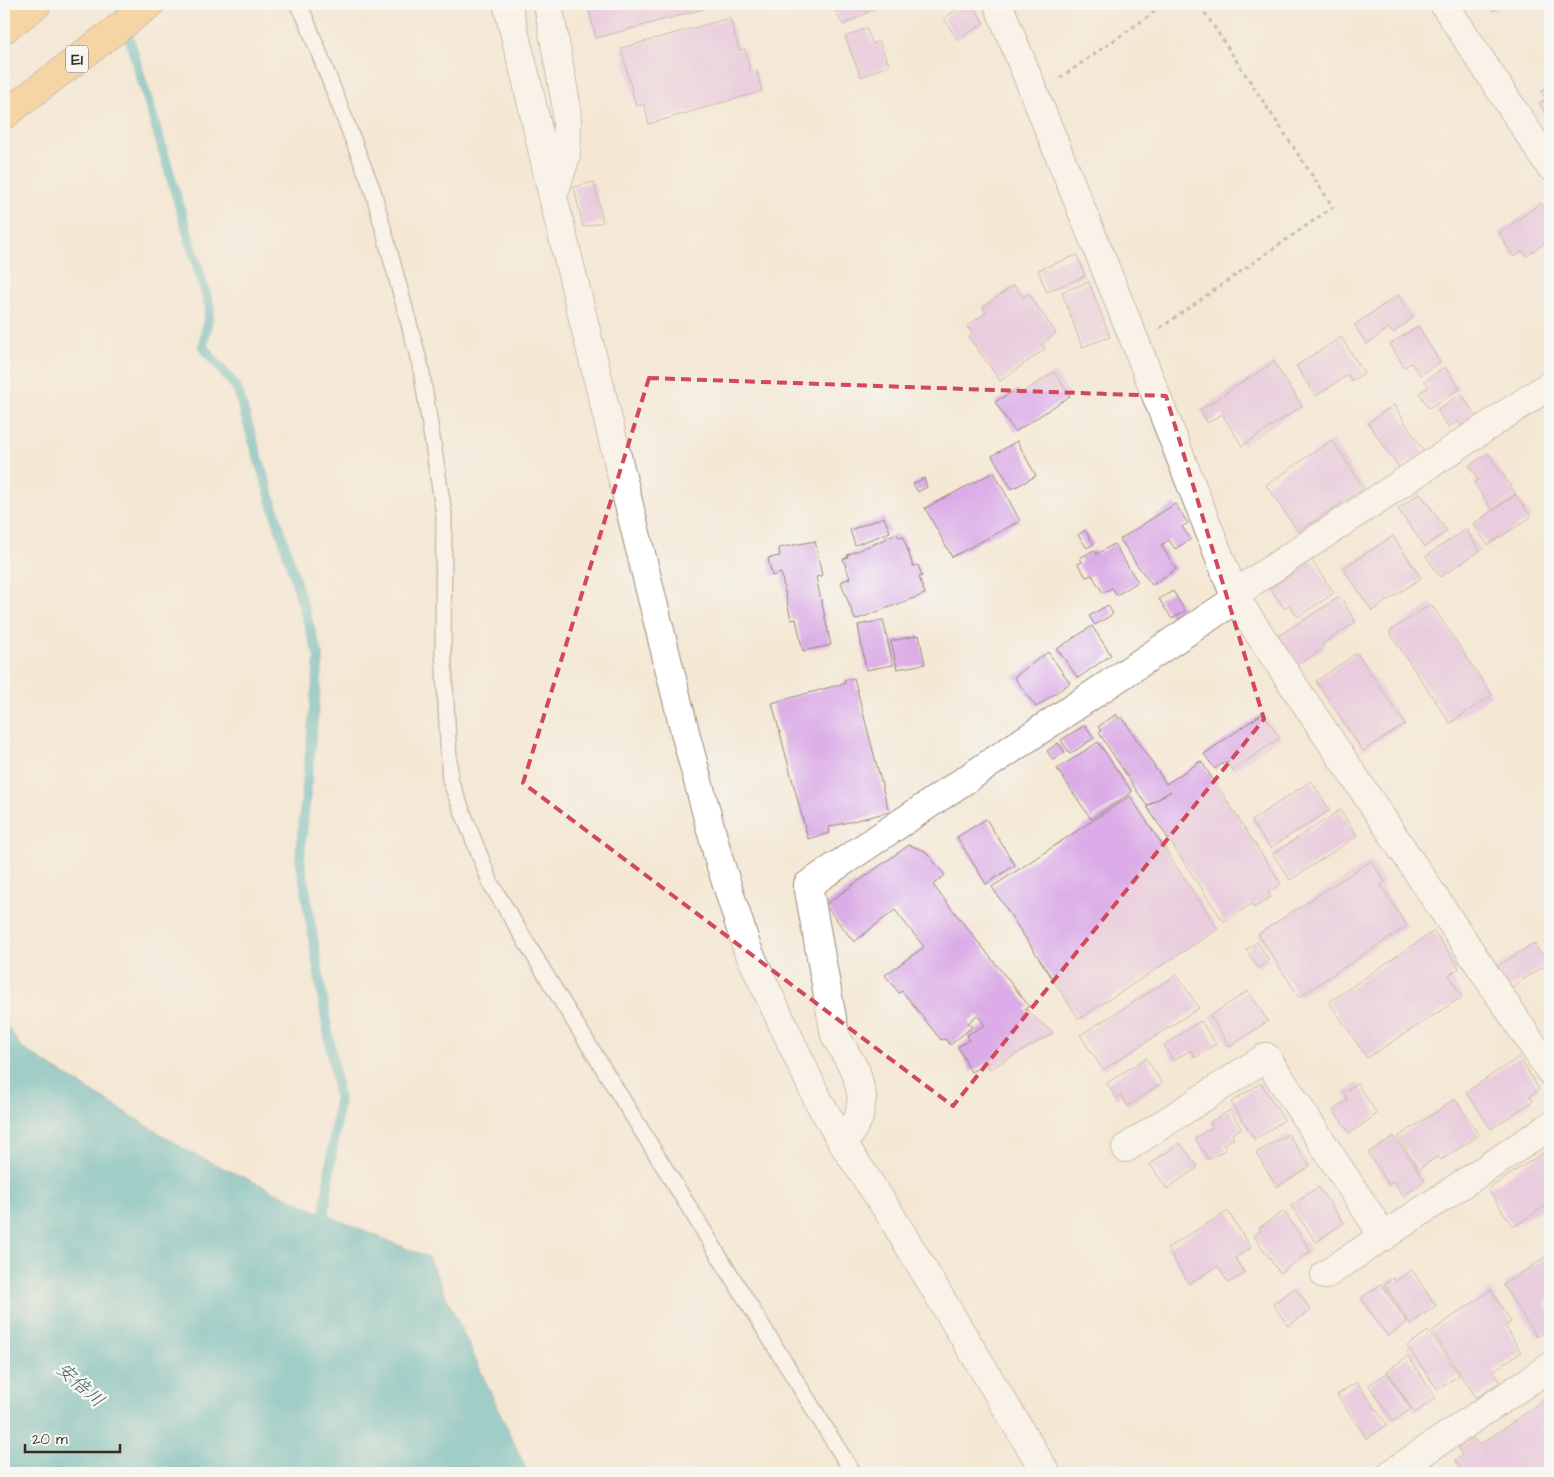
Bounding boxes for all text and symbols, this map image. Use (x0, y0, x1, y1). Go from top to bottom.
road number: E1 (66, 46, 88, 72)
water label: 安倍川 (50, 1356, 110, 1414)
scale bar (25, 1422, 120, 1454)
text: 20 m (32, 1429, 68, 1450)

